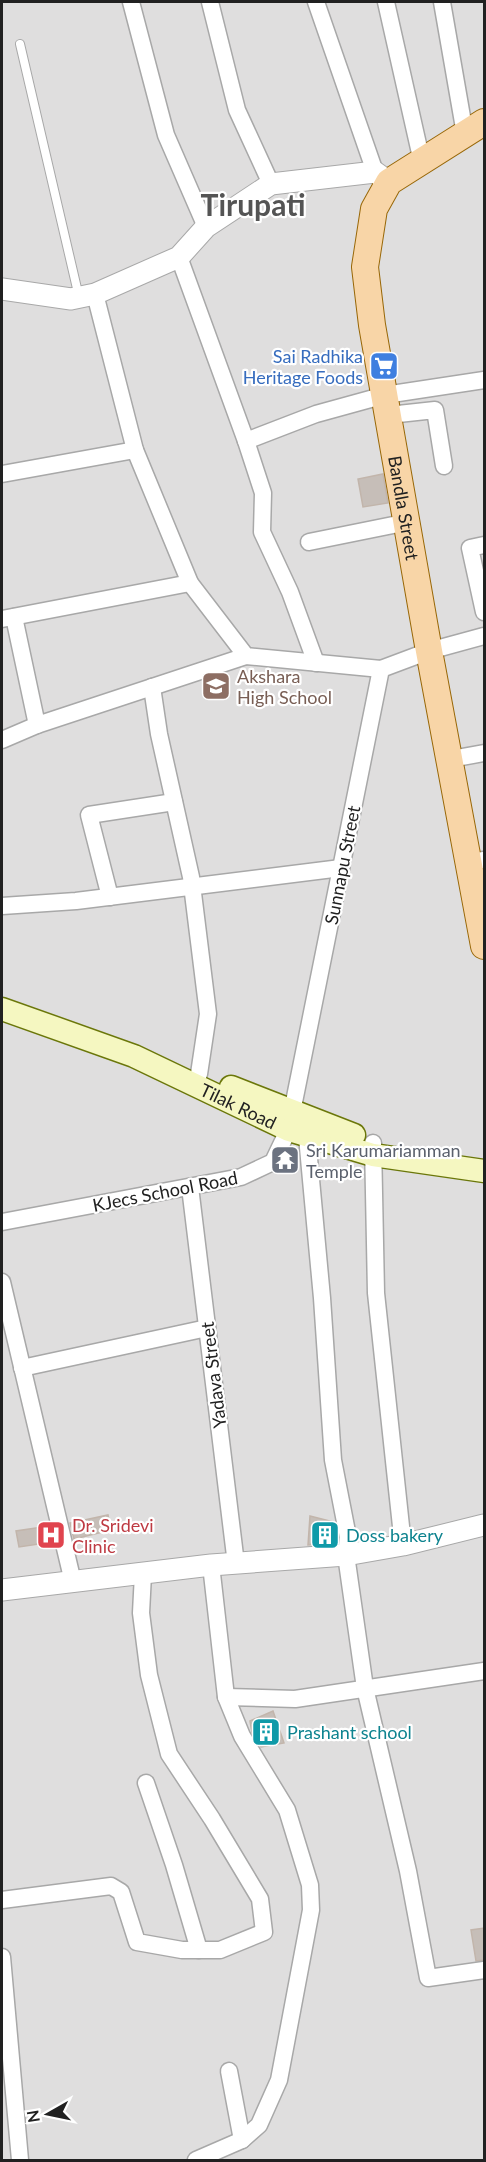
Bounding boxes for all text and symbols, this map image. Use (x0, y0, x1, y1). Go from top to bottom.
district label: Tirupati (201, 186, 305, 222)
place label: Sai Radhika Heritage Foods (243, 345, 363, 388)
supermarket icon: Sai Radhika Heritage Foods (368, 350, 400, 382)
street label: Bandla Street (384, 454, 424, 562)
place label: Akshara High School (237, 665, 332, 708)
school or university icon: Akshara High School (200, 670, 232, 702)
street label: Sunnapu Street (320, 803, 364, 926)
street label: Tilak Road (197, 1078, 280, 1133)
place label: Sri Karumariamman Temple (306, 1139, 461, 1182)
temple icon: Sri Karumariamman Temple (269, 1144, 301, 1176)
street label: KJecs School Road (91, 1166, 239, 1216)
street label: Yadava Street (195, 1320, 230, 1429)
place label: Dr. Sridevi Clinic (72, 1514, 154, 1557)
hospital icon: Dr. Sridevi Clinic (35, 1519, 67, 1551)
building icon: Doss bakery (309, 1519, 341, 1551)
place label: Doss bakery (346, 1524, 444, 1546)
building icon: Prashant school (250, 1716, 282, 1748)
place label: Prashant school (287, 1721, 412, 1743)
north arrow (18, 2084, 78, 2144)
text: N (22, 2109, 43, 2124)

